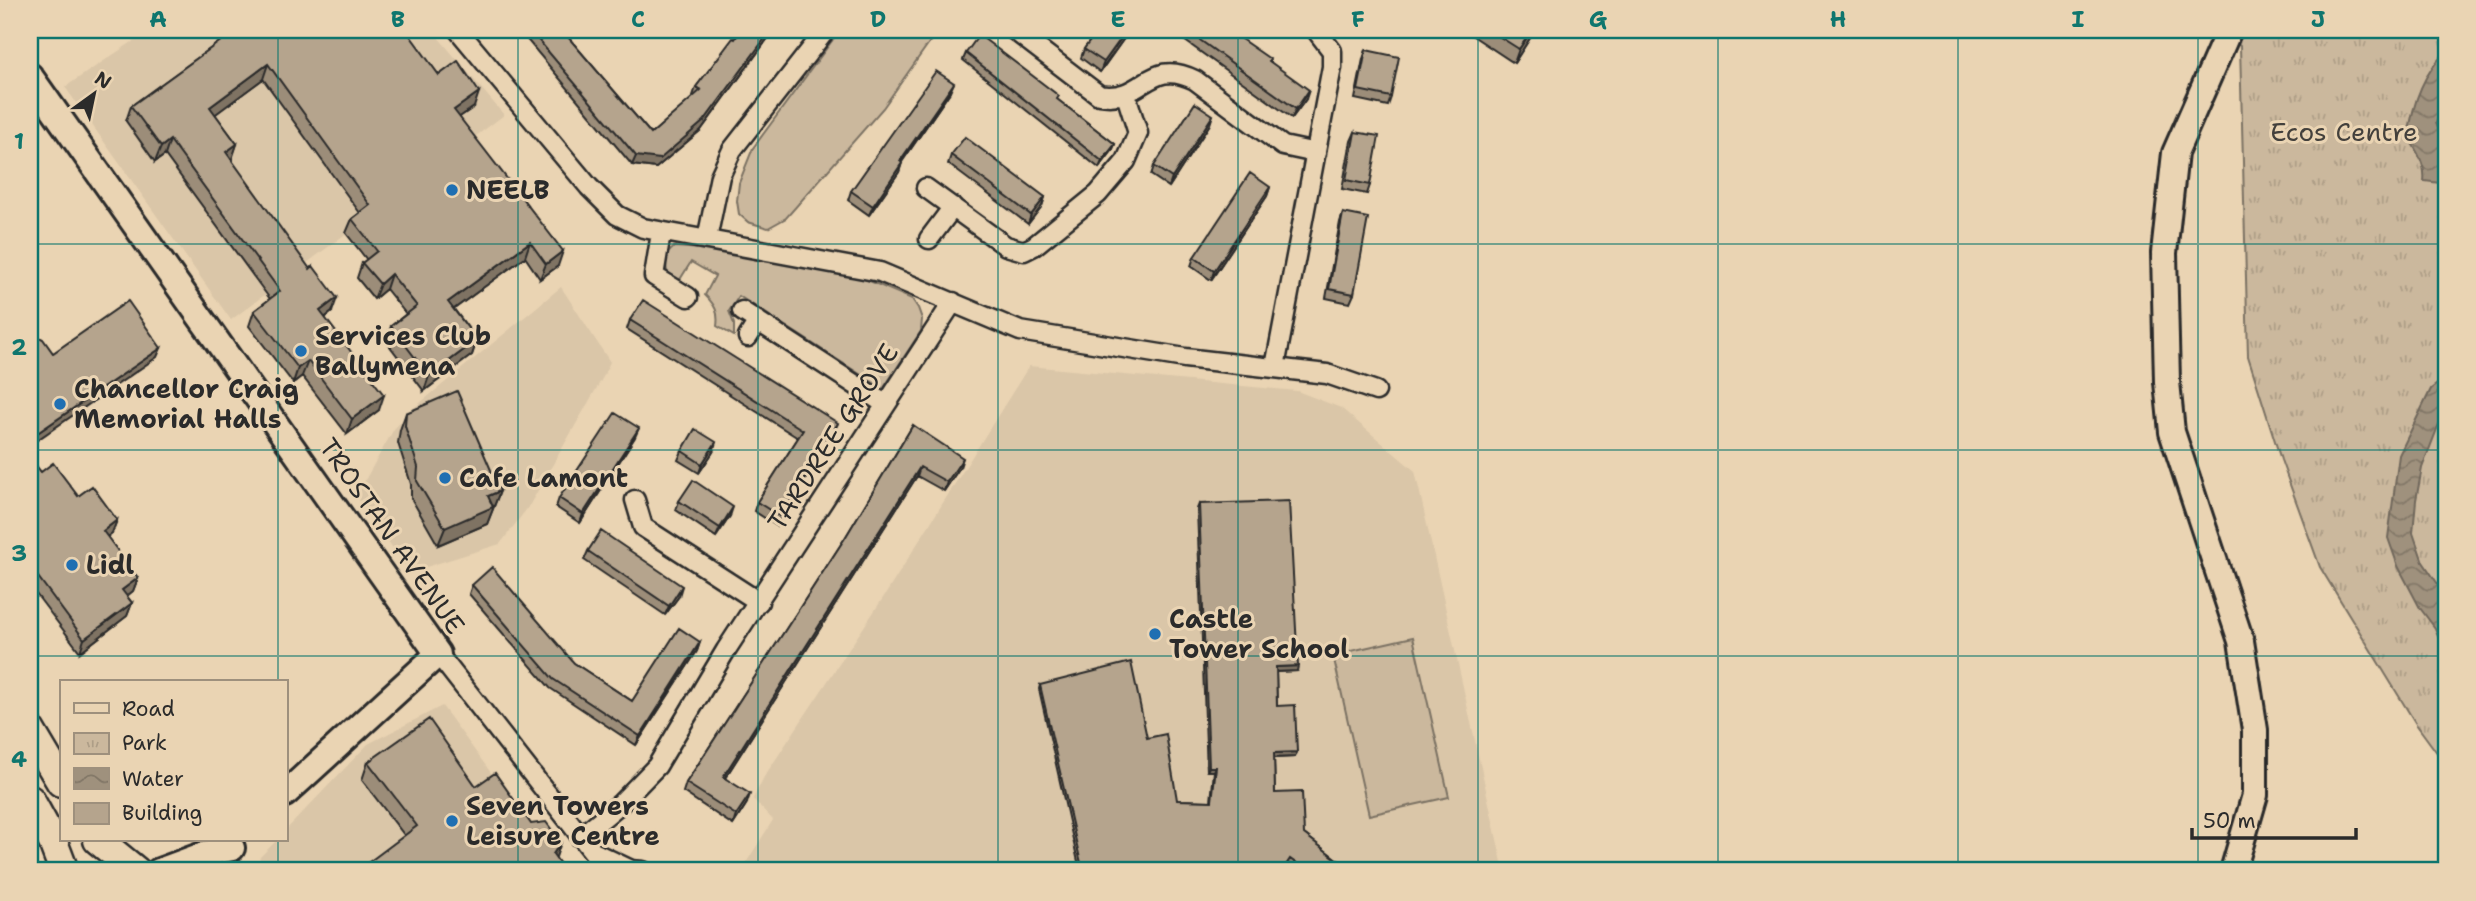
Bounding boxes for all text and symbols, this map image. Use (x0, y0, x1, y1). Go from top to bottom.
text: A (149, 4, 167, 34)
text: B (391, 4, 405, 34)
text: C (631, 4, 645, 34)
text: D (870, 4, 886, 34)
text: E (1110, 4, 1126, 34)
text: F (1351, 4, 1365, 34)
text: G (1589, 4, 1608, 34)
text: H (1830, 4, 1846, 34)
text: I (2072, 4, 2085, 34)
text: J (2311, 4, 2325, 34)
north arrow (60, 60, 130, 130)
text: N (90, 66, 116, 95)
park label: Ecos Centre (2270, 114, 2418, 149)
text: 1 (14, 126, 24, 156)
place label: NEELB (466, 172, 550, 207)
marker: NEELB (444, 182, 460, 198)
place label: Services Club Ballymena (315, 318, 491, 383)
text: 2 (11, 332, 27, 362)
street label: TARDREE GROVE (759, 337, 906, 537)
marker: Services Club Ballymena (293, 343, 309, 359)
place label: Chancellor Craig Memorial Halls (74, 371, 299, 436)
marker: Chancellor Craig Memorial Halls (52, 396, 68, 412)
street label: TROSTAN AVENUE (312, 431, 473, 641)
place label: Cafe Lamont (459, 460, 628, 495)
marker: Cafe Lamont (437, 470, 453, 486)
text: 3 (11, 538, 27, 568)
place label: Lidl (86, 547, 134, 582)
marker: Lidl (64, 557, 80, 573)
place label: Castle Tower School (1169, 601, 1349, 666)
marker: Castle Tower School (1147, 626, 1163, 642)
legend (60, 680, 287, 842)
text: Road (122, 695, 175, 723)
text: Park (122, 729, 167, 757)
text: 4 (11, 744, 27, 774)
text: Water (122, 765, 184, 793)
place label: Seven Towers Leisure Centre (466, 788, 660, 853)
scale bar (2192, 796, 2357, 840)
text: Building (122, 799, 202, 827)
text: 50 m (2203, 807, 2256, 835)
marker: Seven Towers Leisure Centre (444, 813, 460, 829)

